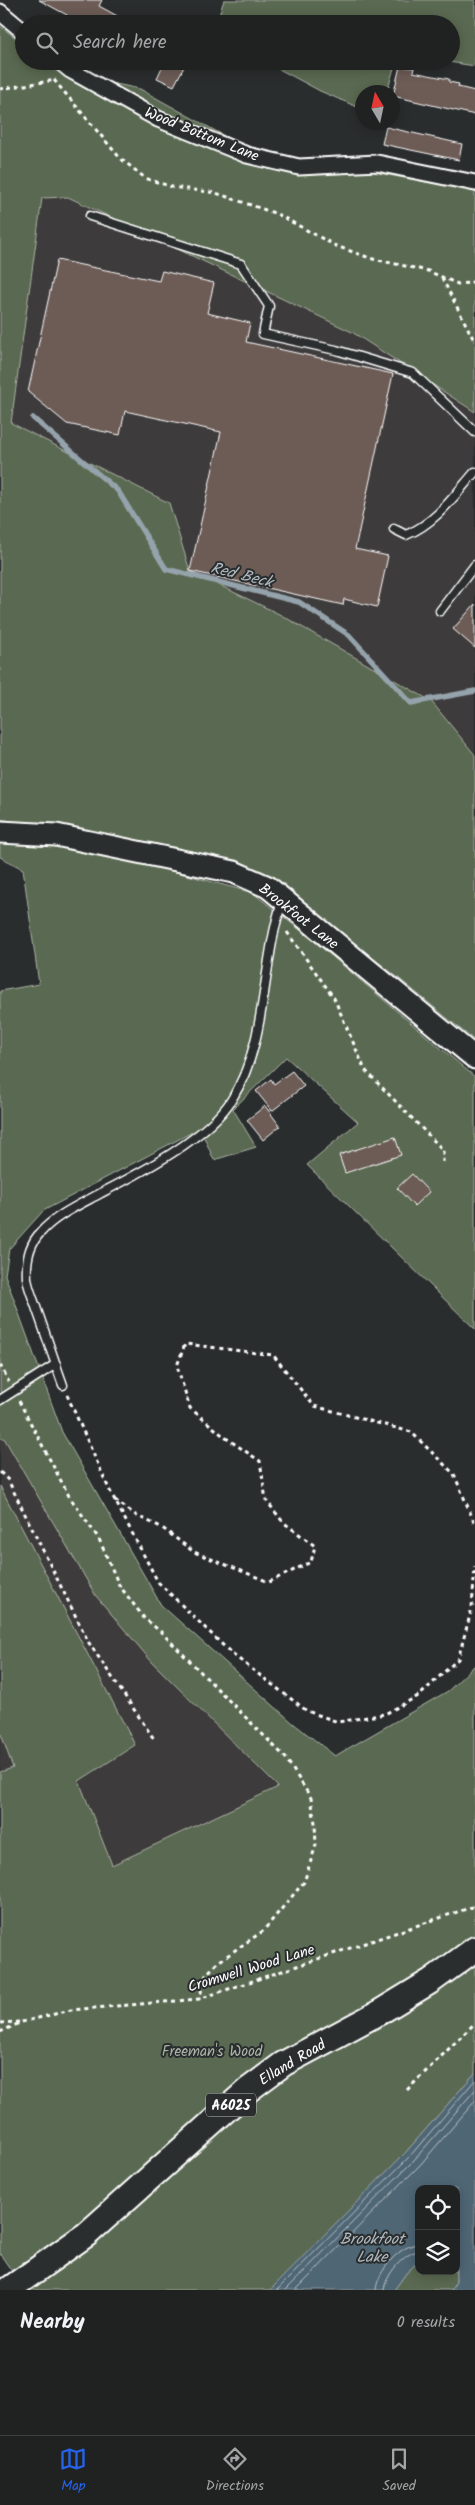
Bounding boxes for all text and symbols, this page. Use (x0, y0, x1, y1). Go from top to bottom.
search box (15, 15, 460, 70)
text: Search here (73, 28, 167, 58)
icon: search (33, 29, 61, 57)
north arrow (355, 85, 400, 130)
street label: Wood Bottom Lane (141, 101, 263, 169)
water label: Red Beck (208, 556, 278, 596)
street label: Brookfoot Lane (253, 878, 344, 956)
street label: Cromwell Wood Lane (185, 1938, 318, 2000)
street label: Elland Road (254, 2033, 331, 2092)
park label: Freeman's Wood (162, 2040, 263, 2064)
road number: A6025 (206, 2094, 256, 2116)
map controls (415, 2185, 460, 2275)
button: locate (415, 2185, 460, 2230)
water label: Brookfoot Lake (340, 2227, 407, 2270)
button: layers (415, 2230, 460, 2275)
text: Nearby (20, 2306, 85, 2339)
text: 0 results (397, 2310, 455, 2335)
tab: Map (59, 2445, 87, 2497)
tab: Directions (206, 2445, 264, 2497)
tab: Saved (382, 2445, 416, 2497)

